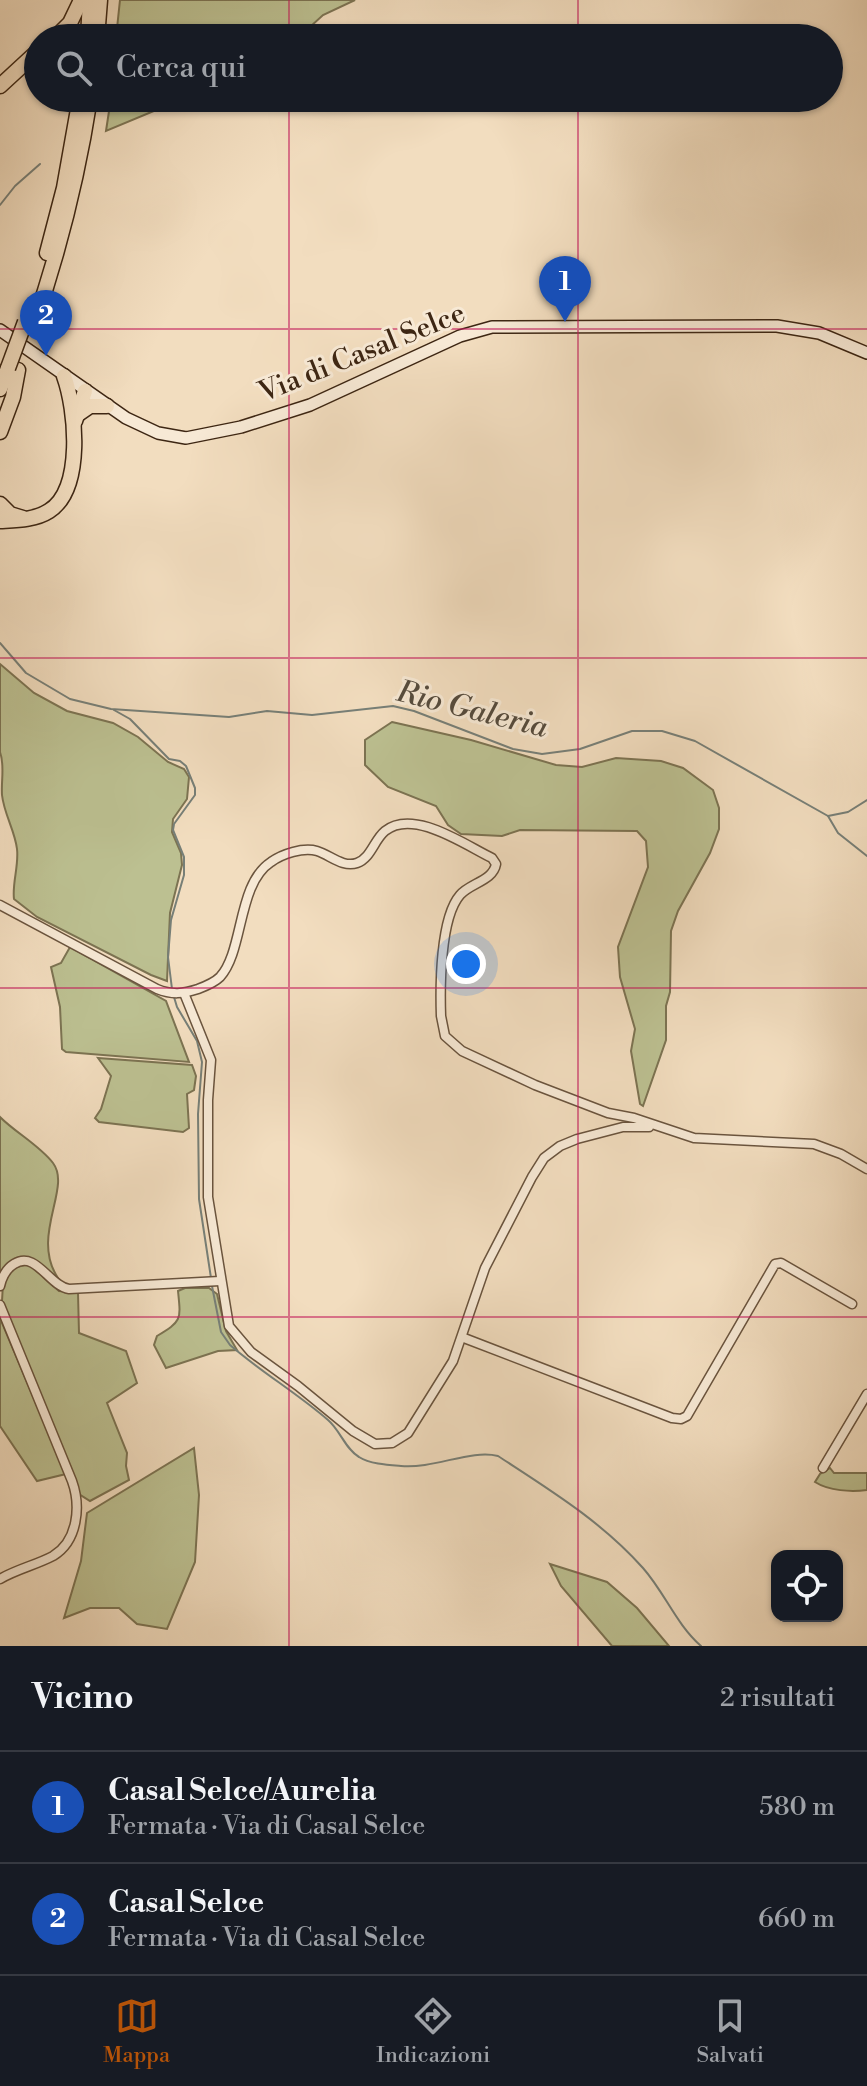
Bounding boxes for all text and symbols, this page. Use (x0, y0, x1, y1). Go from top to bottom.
search box (24, 24, 843, 112)
icon: search (52, 46, 96, 90)
text: Cerca qui (116, 49, 246, 87)
pin: 1 (539, 256, 591, 322)
pin: 2 (20, 290, 72, 356)
street label: Via di Casal Selce (253, 296, 470, 411)
water label: Rio Galeria (392, 673, 552, 747)
your location (446, 944, 486, 984)
map controls (771, 1550, 843, 1622)
button: locate (771, 1550, 843, 1622)
text: Vicino (32, 1677, 134, 1719)
text: 2 risultati (720, 1682, 835, 1714)
text: Casal Selce/Aurelia (108, 1772, 376, 1810)
text: 1 (52, 1791, 64, 1823)
text: 580 m (759, 1791, 835, 1823)
text: Fermata · Via di Casal Selce (108, 1810, 426, 1842)
text: Casal Selce (108, 1884, 264, 1922)
text: 2 (50, 1903, 66, 1935)
text: 660 m (758, 1903, 835, 1935)
text: Fermata · Via di Casal Selce (108, 1922, 426, 1954)
tab: Mappa (103, 1994, 170, 2069)
tab: Indicazioni (376, 1994, 490, 2069)
tab: Salvati (696, 1994, 764, 2069)

